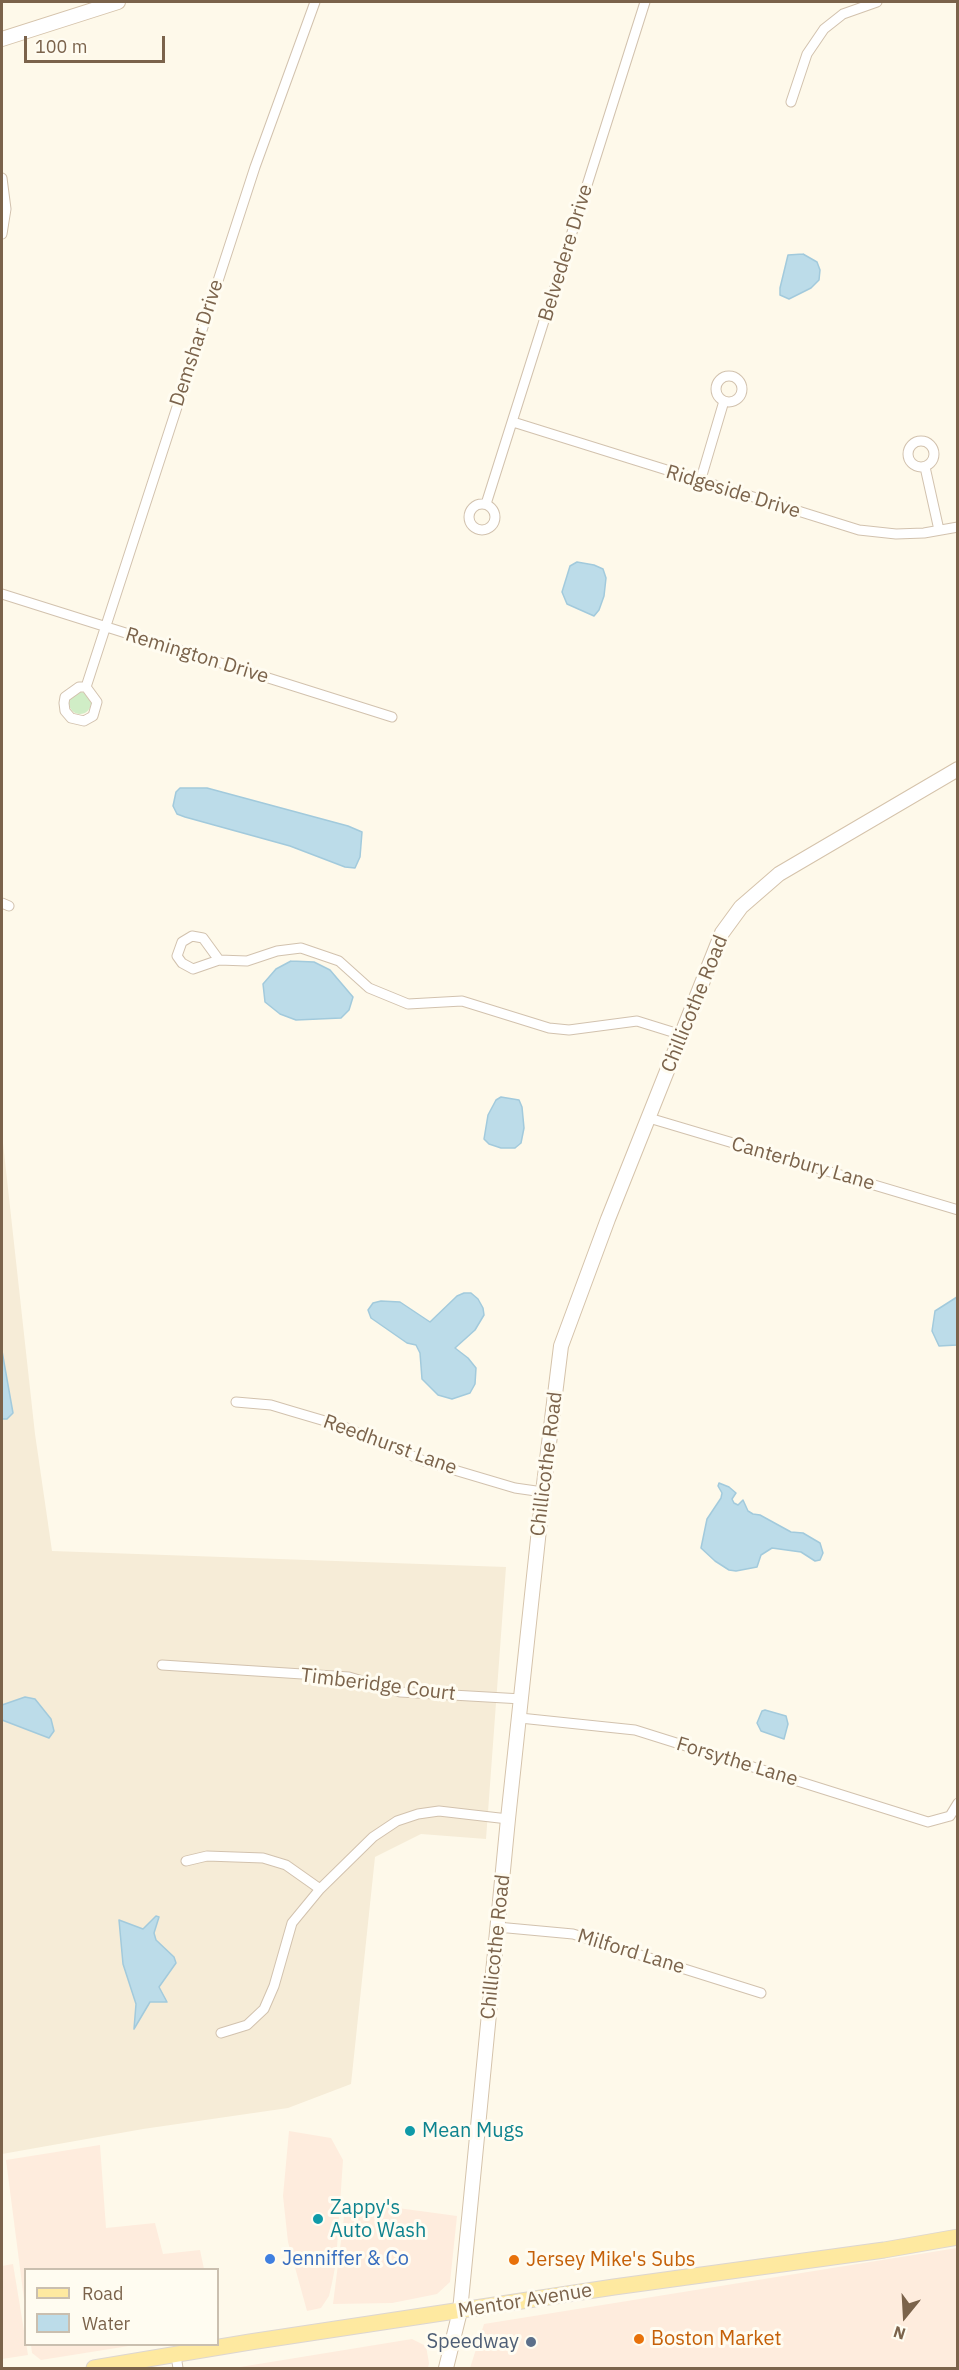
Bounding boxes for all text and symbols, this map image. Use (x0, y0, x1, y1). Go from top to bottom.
scale bar (27, 24, 168, 62)
text: 100 m (35, 35, 87, 58)
street label: Belvedere Drive (534, 182, 598, 324)
street label: Demshar Drive (165, 276, 229, 410)
street label: Ridgeside Drive (663, 460, 803, 524)
street label: Remington Drive (122, 623, 272, 689)
street label: Chillicothe Road (657, 932, 733, 1076)
street label: Canterbury Lane (729, 1132, 877, 1196)
street label: Chillicothe Road (526, 1390, 568, 1538)
street label: Reedhurst Lane (320, 1410, 460, 1480)
street label: Timberidge Court (299, 1664, 457, 1706)
street label: Forsythe Lane (673, 1732, 801, 1792)
street label: Chillicothe Road (476, 1873, 516, 2021)
street label: Milford Lane (574, 1924, 688, 1980)
place label: Mean Mugs (422, 2119, 524, 2143)
marker: Mean Mugs (403, 2124, 417, 2138)
place label: Zappy's Auto Wash (330, 2196, 426, 2243)
marker: Zappy's Auto Wash (311, 2212, 325, 2226)
place label: Jenniffer & Co (282, 2247, 409, 2271)
place label: Jersey Mike's Subs (526, 2248, 695, 2272)
marker: Jenniffer & Co (263, 2252, 277, 2266)
marker: Jersey Mike's Subs (507, 2253, 521, 2267)
legend (24, 2268, 219, 2346)
street label: Mentor Avenue (456, 2279, 594, 2323)
text: Road (82, 2282, 123, 2305)
north arrow (875, 2286, 935, 2346)
text: Water (82, 2312, 130, 2335)
text: N (891, 2322, 908, 2344)
place label: Boston Market (651, 2327, 782, 2351)
place label: Speedway (426, 2330, 519, 2354)
marker: Boston Market (632, 2332, 646, 2346)
marker: Speedway (524, 2335, 538, 2349)

